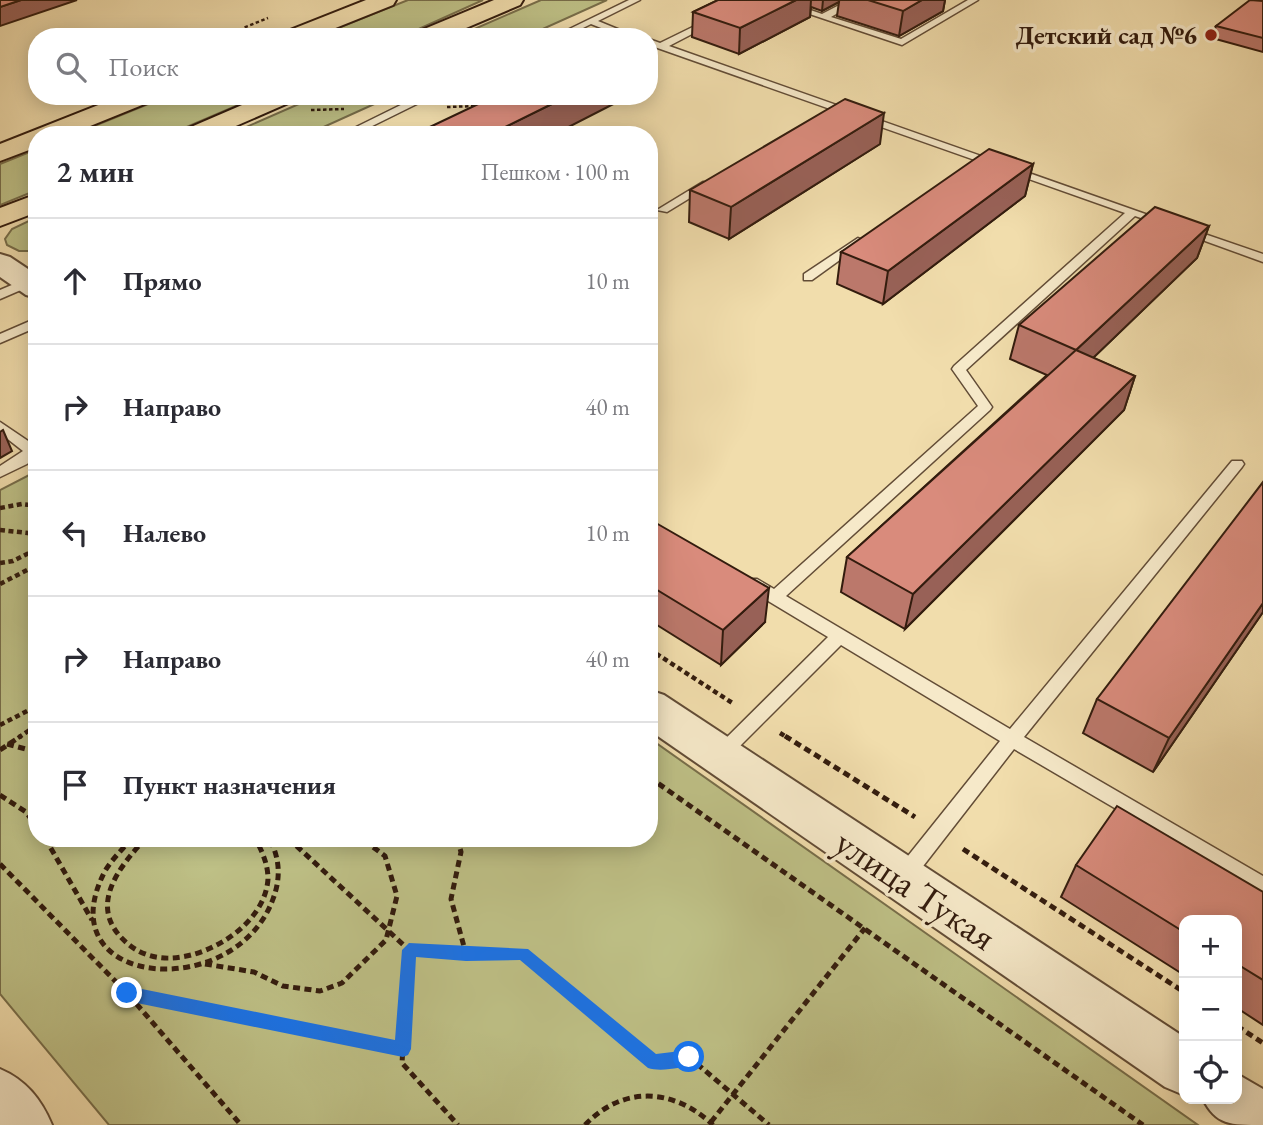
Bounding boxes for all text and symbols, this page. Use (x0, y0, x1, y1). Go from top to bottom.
place label: Детский сад №6 (1015, 18, 1197, 52)
marker: Детский сад №6 (1203, 27, 1219, 43)
search box (28, 28, 658, 105)
icon: search (52, 48, 90, 86)
text: Поиск (108, 50, 179, 84)
text: 2 мин (56, 152, 134, 191)
text: Пешком · 100 m (481, 157, 630, 187)
icon: ahead (56, 262, 94, 300)
text: Прямо (123, 264, 202, 298)
text: 10 m (585, 266, 630, 296)
icon: right (56, 388, 94, 426)
text: Направо (123, 390, 221, 424)
text: 40 m (585, 392, 630, 422)
icon: left (56, 514, 94, 552)
text: Налево (123, 516, 206, 550)
text: 10 m (585, 518, 630, 548)
icon: right (56, 640, 94, 678)
text: Направо (123, 642, 221, 676)
text: 40 m (585, 644, 630, 674)
icon: arrive (56, 766, 94, 804)
text: Пункт назначения (123, 768, 336, 802)
street label: улица Тукая (826, 817, 1006, 961)
map controls (1179, 915, 1242, 1104)
button: + (1179, 915, 1242, 978)
route end (111, 977, 142, 1008)
button: − (1179, 978, 1242, 1041)
route start (673, 1041, 704, 1072)
button: locate (1179, 1041, 1242, 1104)

